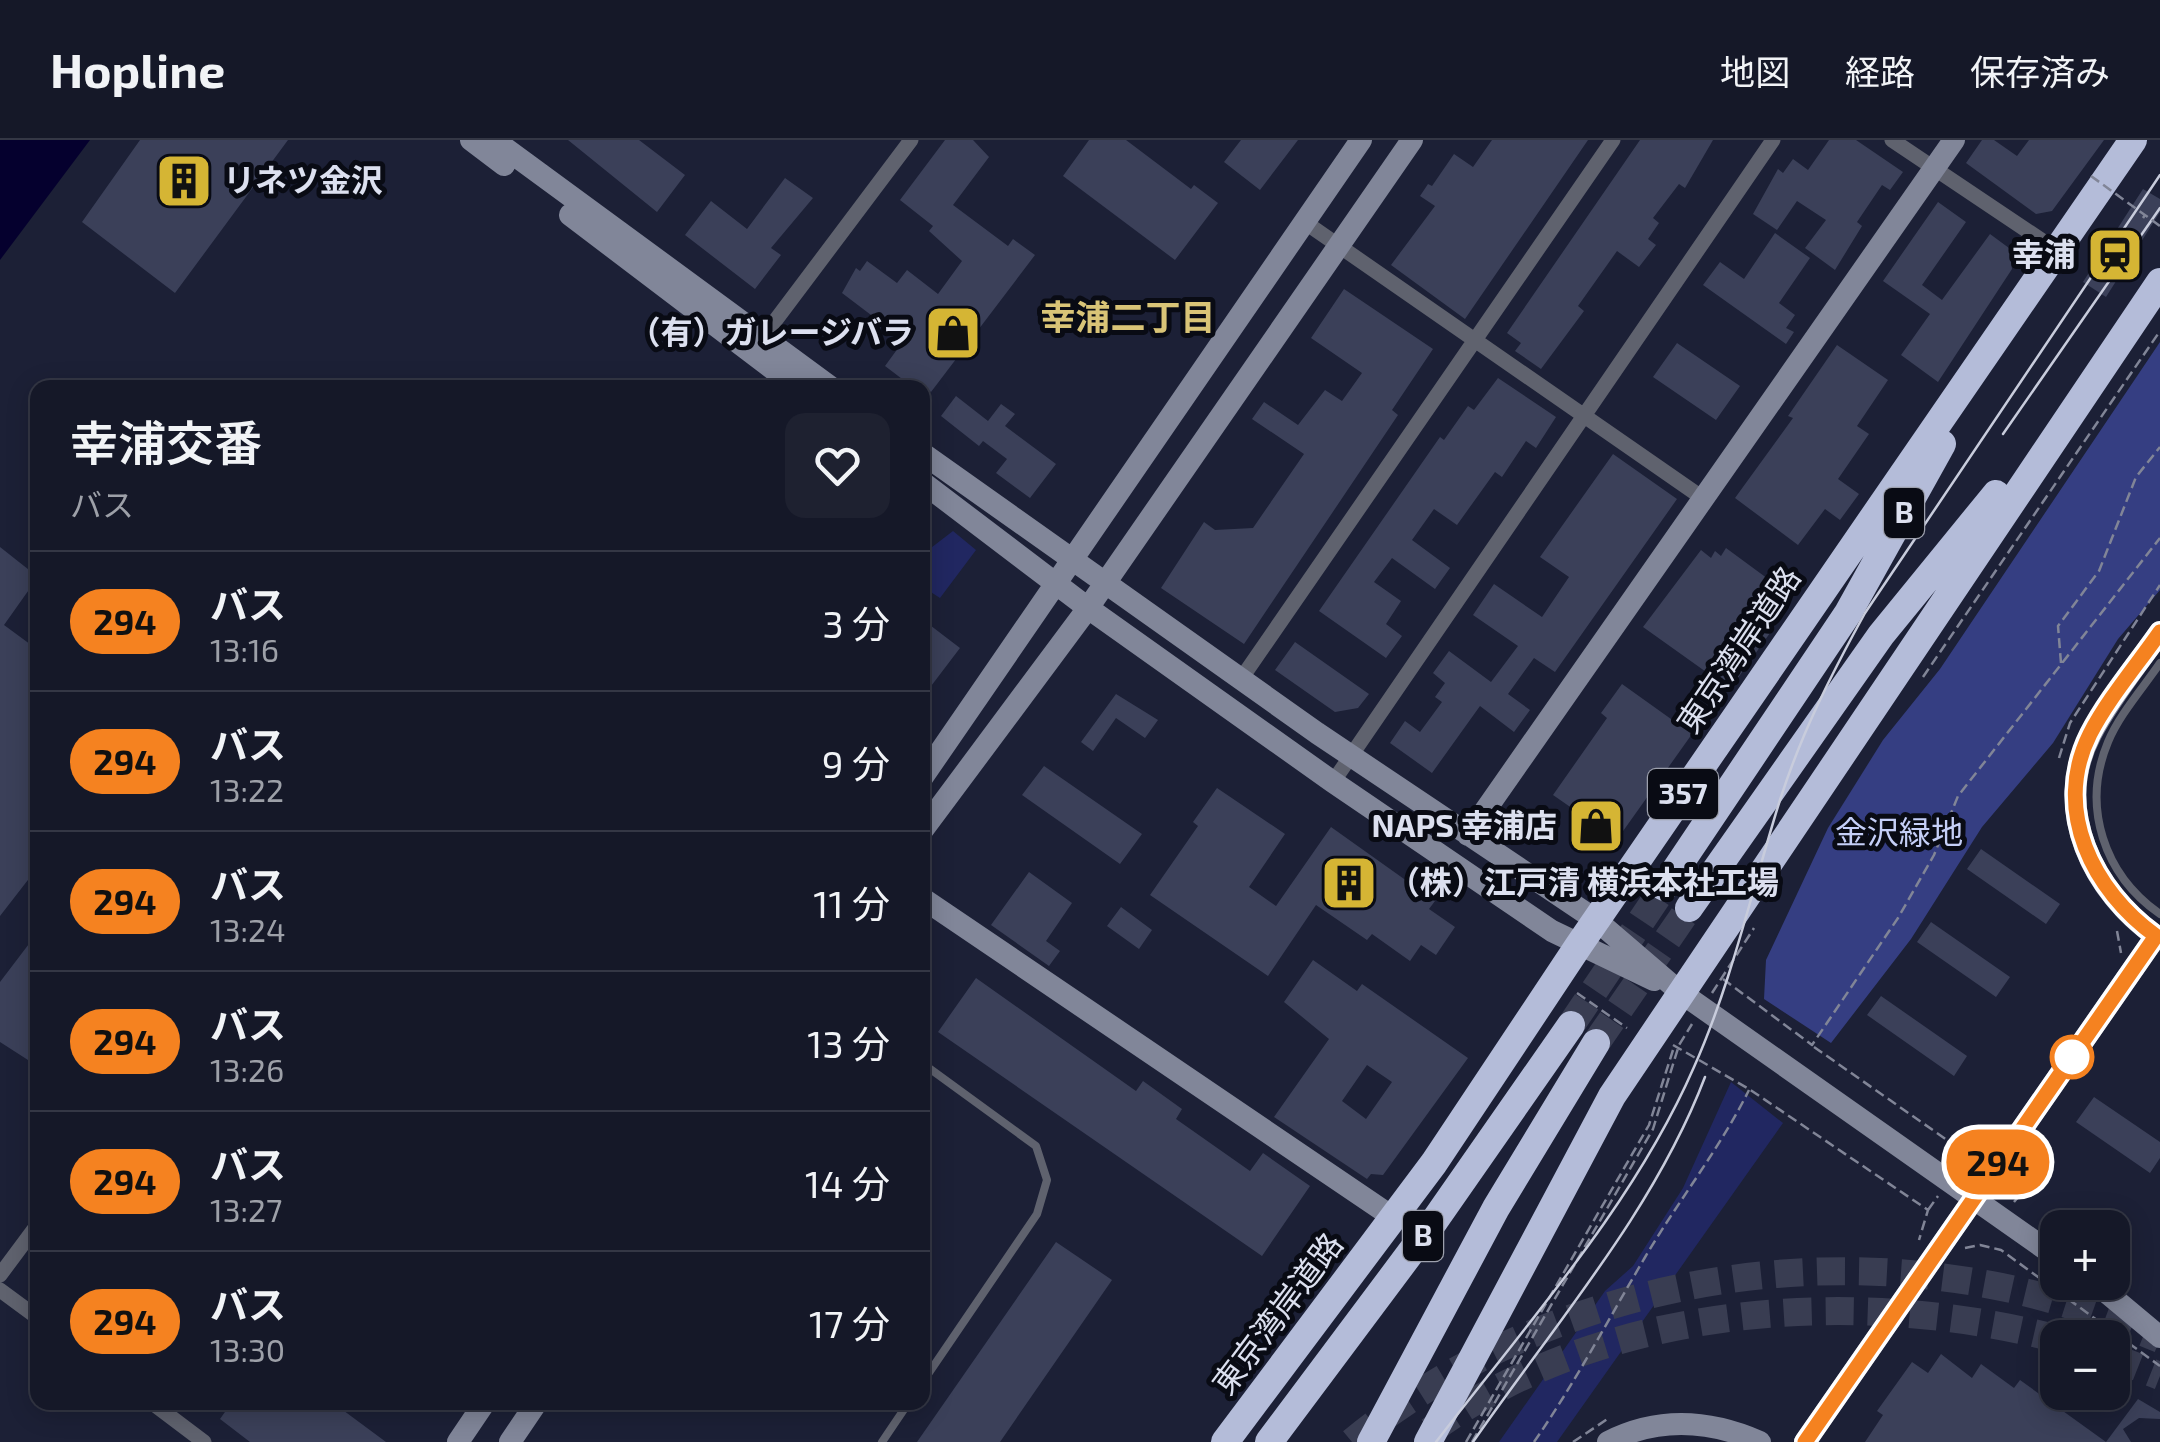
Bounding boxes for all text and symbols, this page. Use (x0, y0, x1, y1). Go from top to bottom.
text: Hopline (50, 40, 225, 98)
text: 地図 (1720, 50, 1790, 92)
text: 経路 (1845, 50, 1915, 92)
text: 保存済み (1970, 50, 2110, 92)
building icon: リネツ金沢 (154, 151, 214, 211)
place label: リネツ金沢 (223, 160, 383, 198)
station icon: 幸浦 (2085, 225, 2145, 285)
place label: 幸浦 (2012, 234, 2076, 272)
district label: 幸浦二丁目 (1040, 295, 1216, 337)
shop icon: （有）ガレージバラ (923, 303, 983, 363)
place label: （有）ガレージバラ (629, 312, 914, 350)
text: 幸浦交番 (70, 413, 262, 471)
button: heart (785, 413, 890, 518)
text: バス (70, 485, 134, 523)
road number: B (1884, 488, 1924, 538)
street label: 東京湾岸道路 (1668, 559, 1807, 739)
text: バス (210, 581, 286, 627)
text: 294 (93, 600, 157, 642)
text: 3 分 (822, 600, 890, 646)
text: 13:16 (210, 630, 279, 668)
text: バス (210, 721, 286, 767)
text: 294 (93, 740, 157, 782)
text: 9 分 (822, 740, 890, 786)
road number: 357 (1648, 769, 1718, 819)
text: 13:22 (210, 770, 284, 808)
shop icon: NAPS 幸浦店 (1566, 796, 1626, 856)
place label: NAPS 幸浦店 (1372, 805, 1557, 843)
park label: 金沢緑地 (1835, 812, 1963, 850)
building icon: （株）江戸清 横浜本社工場 (1319, 853, 1379, 913)
text: バス (210, 861, 286, 907)
place label: （株）江戸清 横浜本社工場 (1388, 862, 1779, 900)
text: 294 (93, 880, 157, 922)
text: 11 分 (813, 880, 890, 926)
text: 13:24 (210, 910, 286, 948)
text: バス (210, 1001, 286, 1047)
text: 294 (93, 1020, 157, 1062)
text: 13 分 (807, 1020, 890, 1066)
unlabelled marker (2051, 1036, 2093, 1078)
text: 13:26 (210, 1050, 284, 1088)
line badge: 294 (1940, 1130, 2056, 1194)
text: バス (210, 1141, 286, 1187)
text: 294 (1966, 1141, 2030, 1183)
text: 294 (93, 1160, 157, 1202)
text: 14 分 (805, 1160, 890, 1206)
text: 13:27 (210, 1190, 282, 1228)
map controls (2040, 1210, 2130, 1410)
button: + (2040, 1210, 2130, 1300)
road number: B (1403, 1211, 1443, 1261)
street label: 東京湾岸道路 (1203, 1225, 1349, 1401)
text: バス (210, 1281, 286, 1327)
text: 294 (93, 1300, 157, 1342)
text: 17 分 (809, 1300, 890, 1346)
button: − (2040, 1320, 2130, 1410)
text: 13:30 (210, 1330, 285, 1368)

